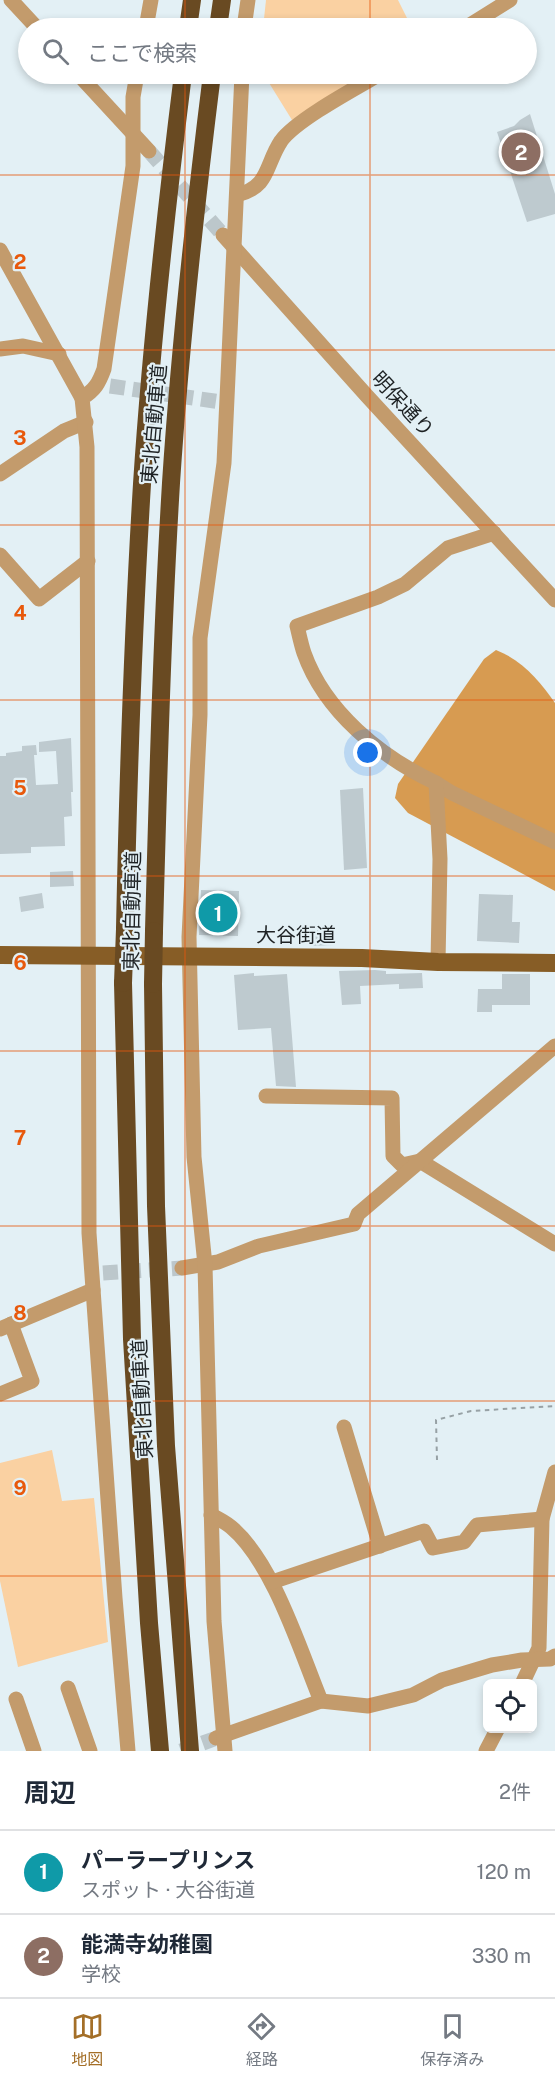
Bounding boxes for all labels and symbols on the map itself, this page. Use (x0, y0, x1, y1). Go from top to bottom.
pin: 2 (502, 130, 540, 174)
text: 2 (14, 250, 26, 274)
street label: 東北自動車道 (137, 363, 171, 485)
street label: 明保通り (367, 367, 439, 441)
text: 3 (13, 426, 27, 450)
text: 4 (13, 601, 27, 625)
your location (353, 738, 382, 767)
text: 5 (13, 776, 27, 800)
street label: 東北自動車道 (119, 851, 145, 971)
pin: 1 (198, 890, 238, 936)
street label: 大谷街道 (256, 923, 336, 947)
text: 6 (13, 951, 27, 975)
text: 7 (14, 1126, 26, 1150)
text: 8 (13, 1301, 27, 1325)
street label: 東北自動車道 (127, 1338, 157, 1460)
text: 9 (13, 1476, 27, 1500)

